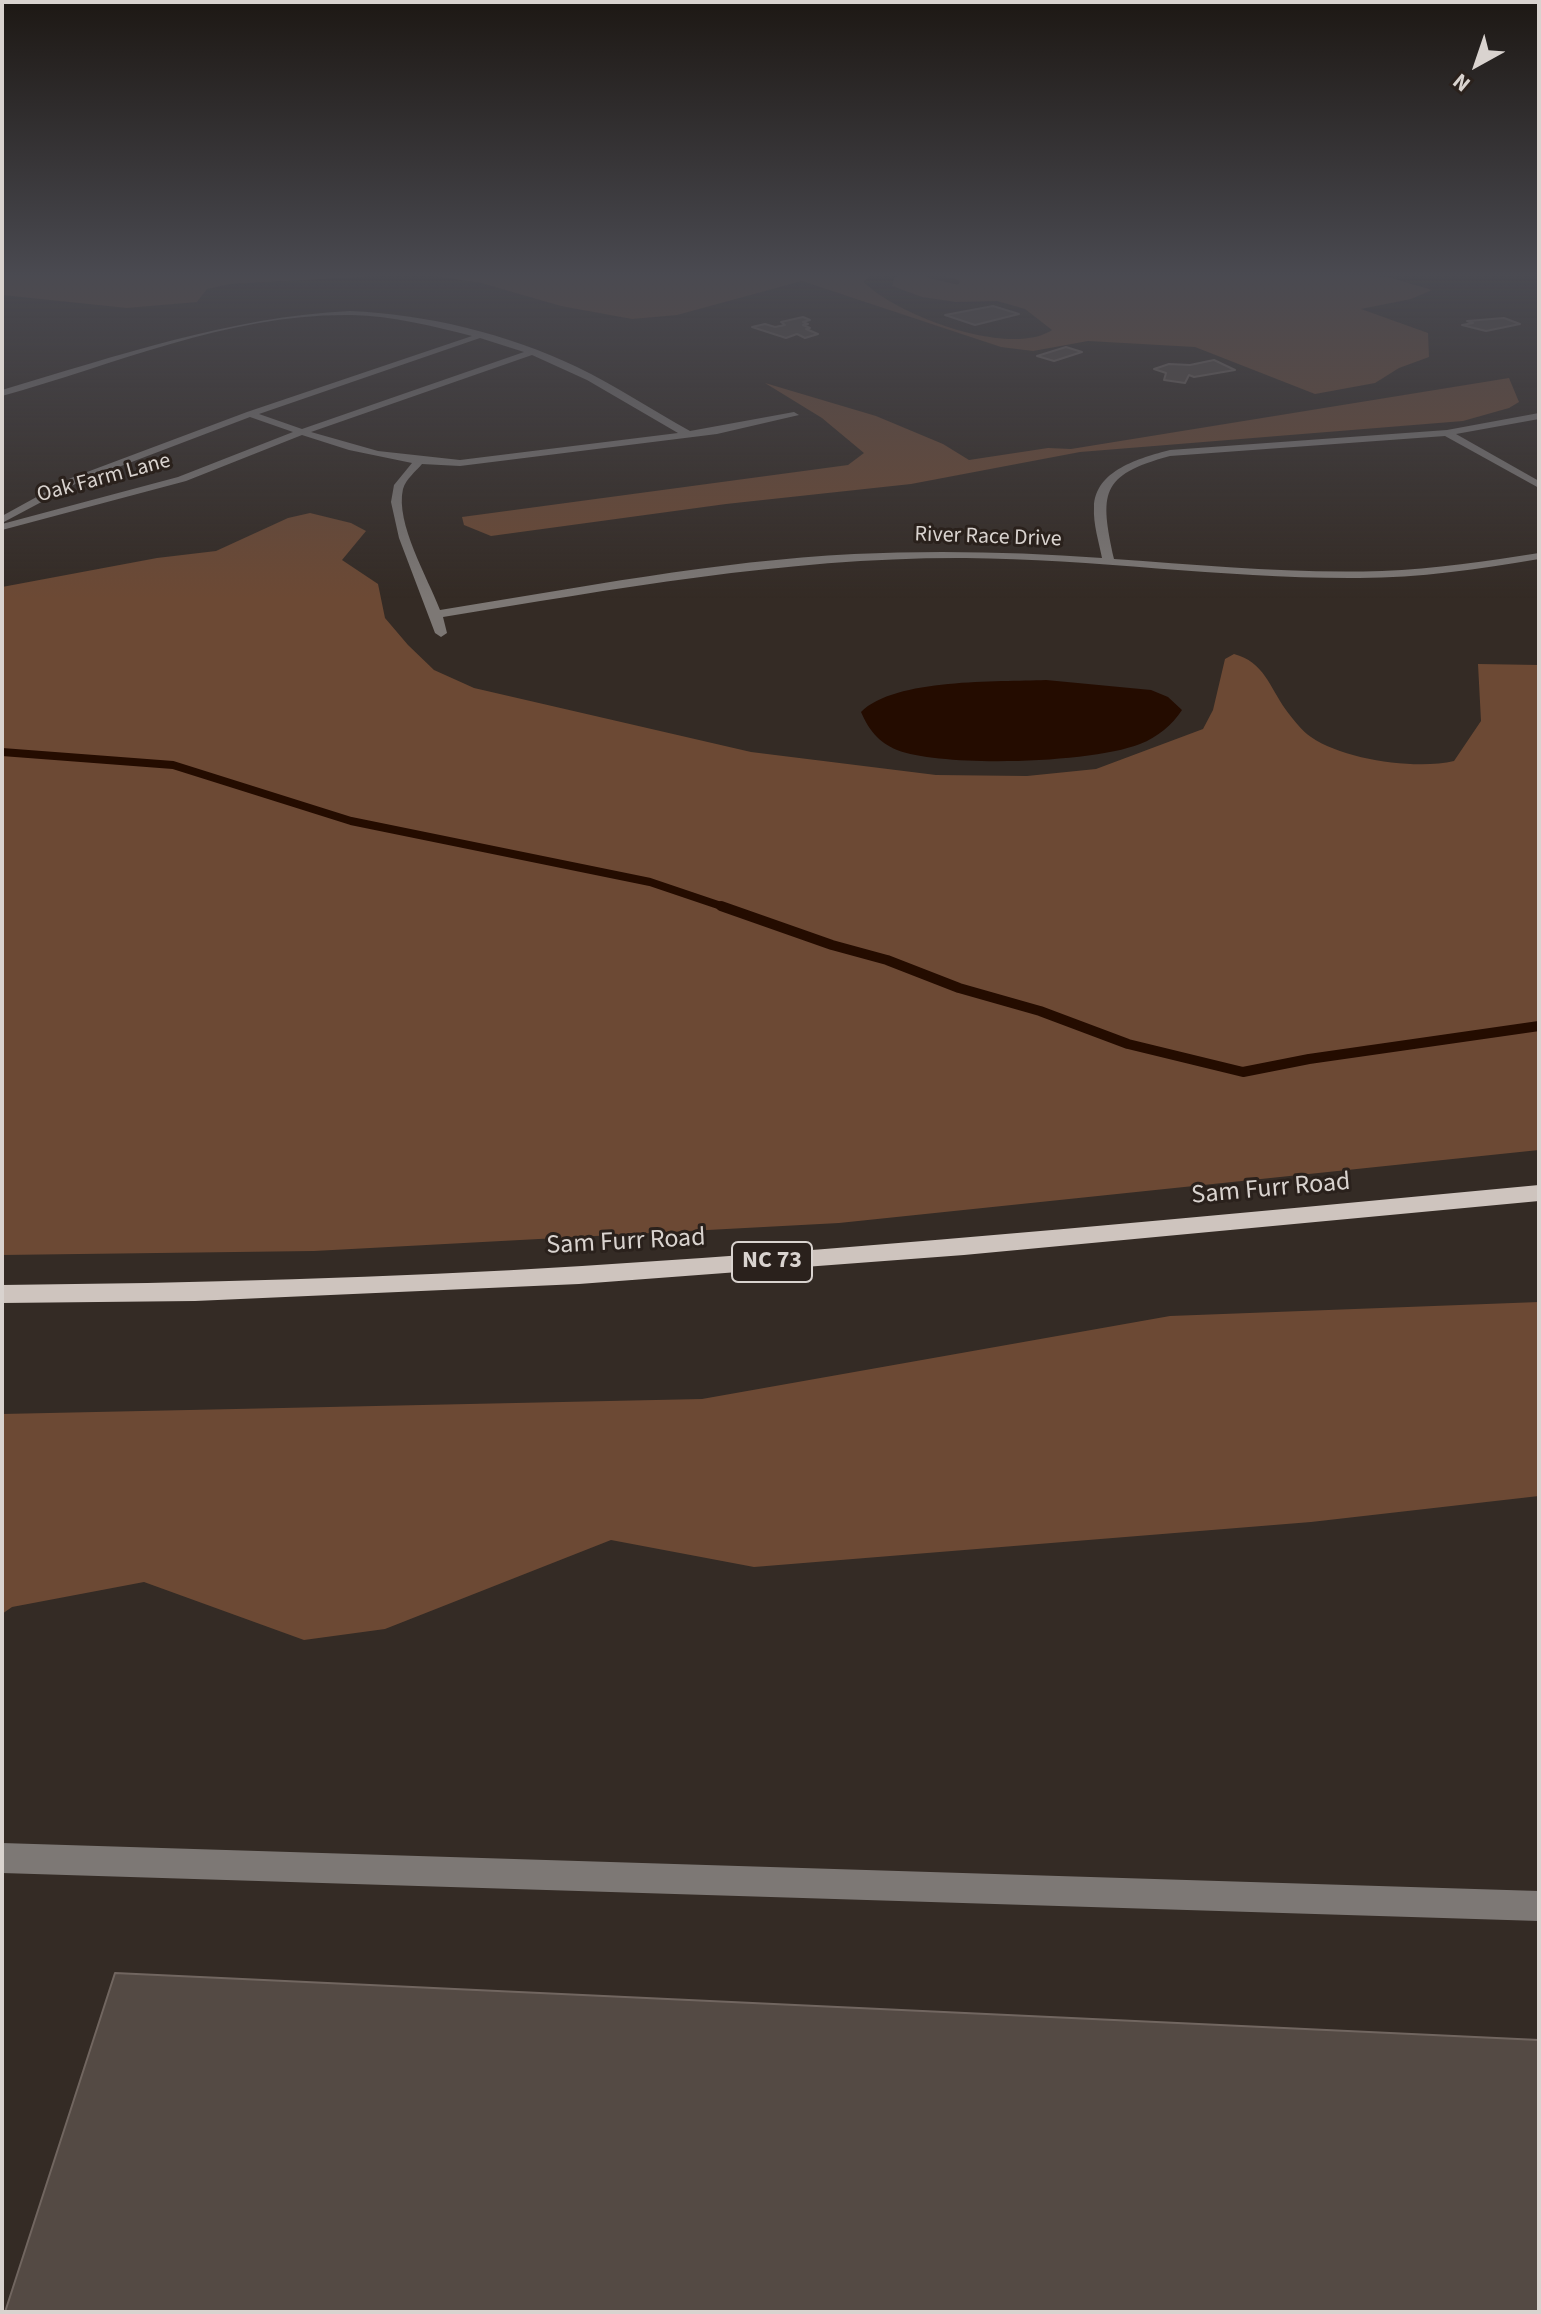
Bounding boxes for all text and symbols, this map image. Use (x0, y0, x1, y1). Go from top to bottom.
north arrow (1437, 24, 1517, 104)
text: N (1446, 65, 1477, 99)
street label: Oak Farm Lane (34, 448, 174, 510)
street label: River Race Drive (914, 522, 1062, 554)
street label: Sam Furr Road (1190, 1168, 1352, 1212)
street label: Sam Furr Road (546, 1223, 706, 1263)
road number: NC 73 (732, 1242, 812, 1282)

